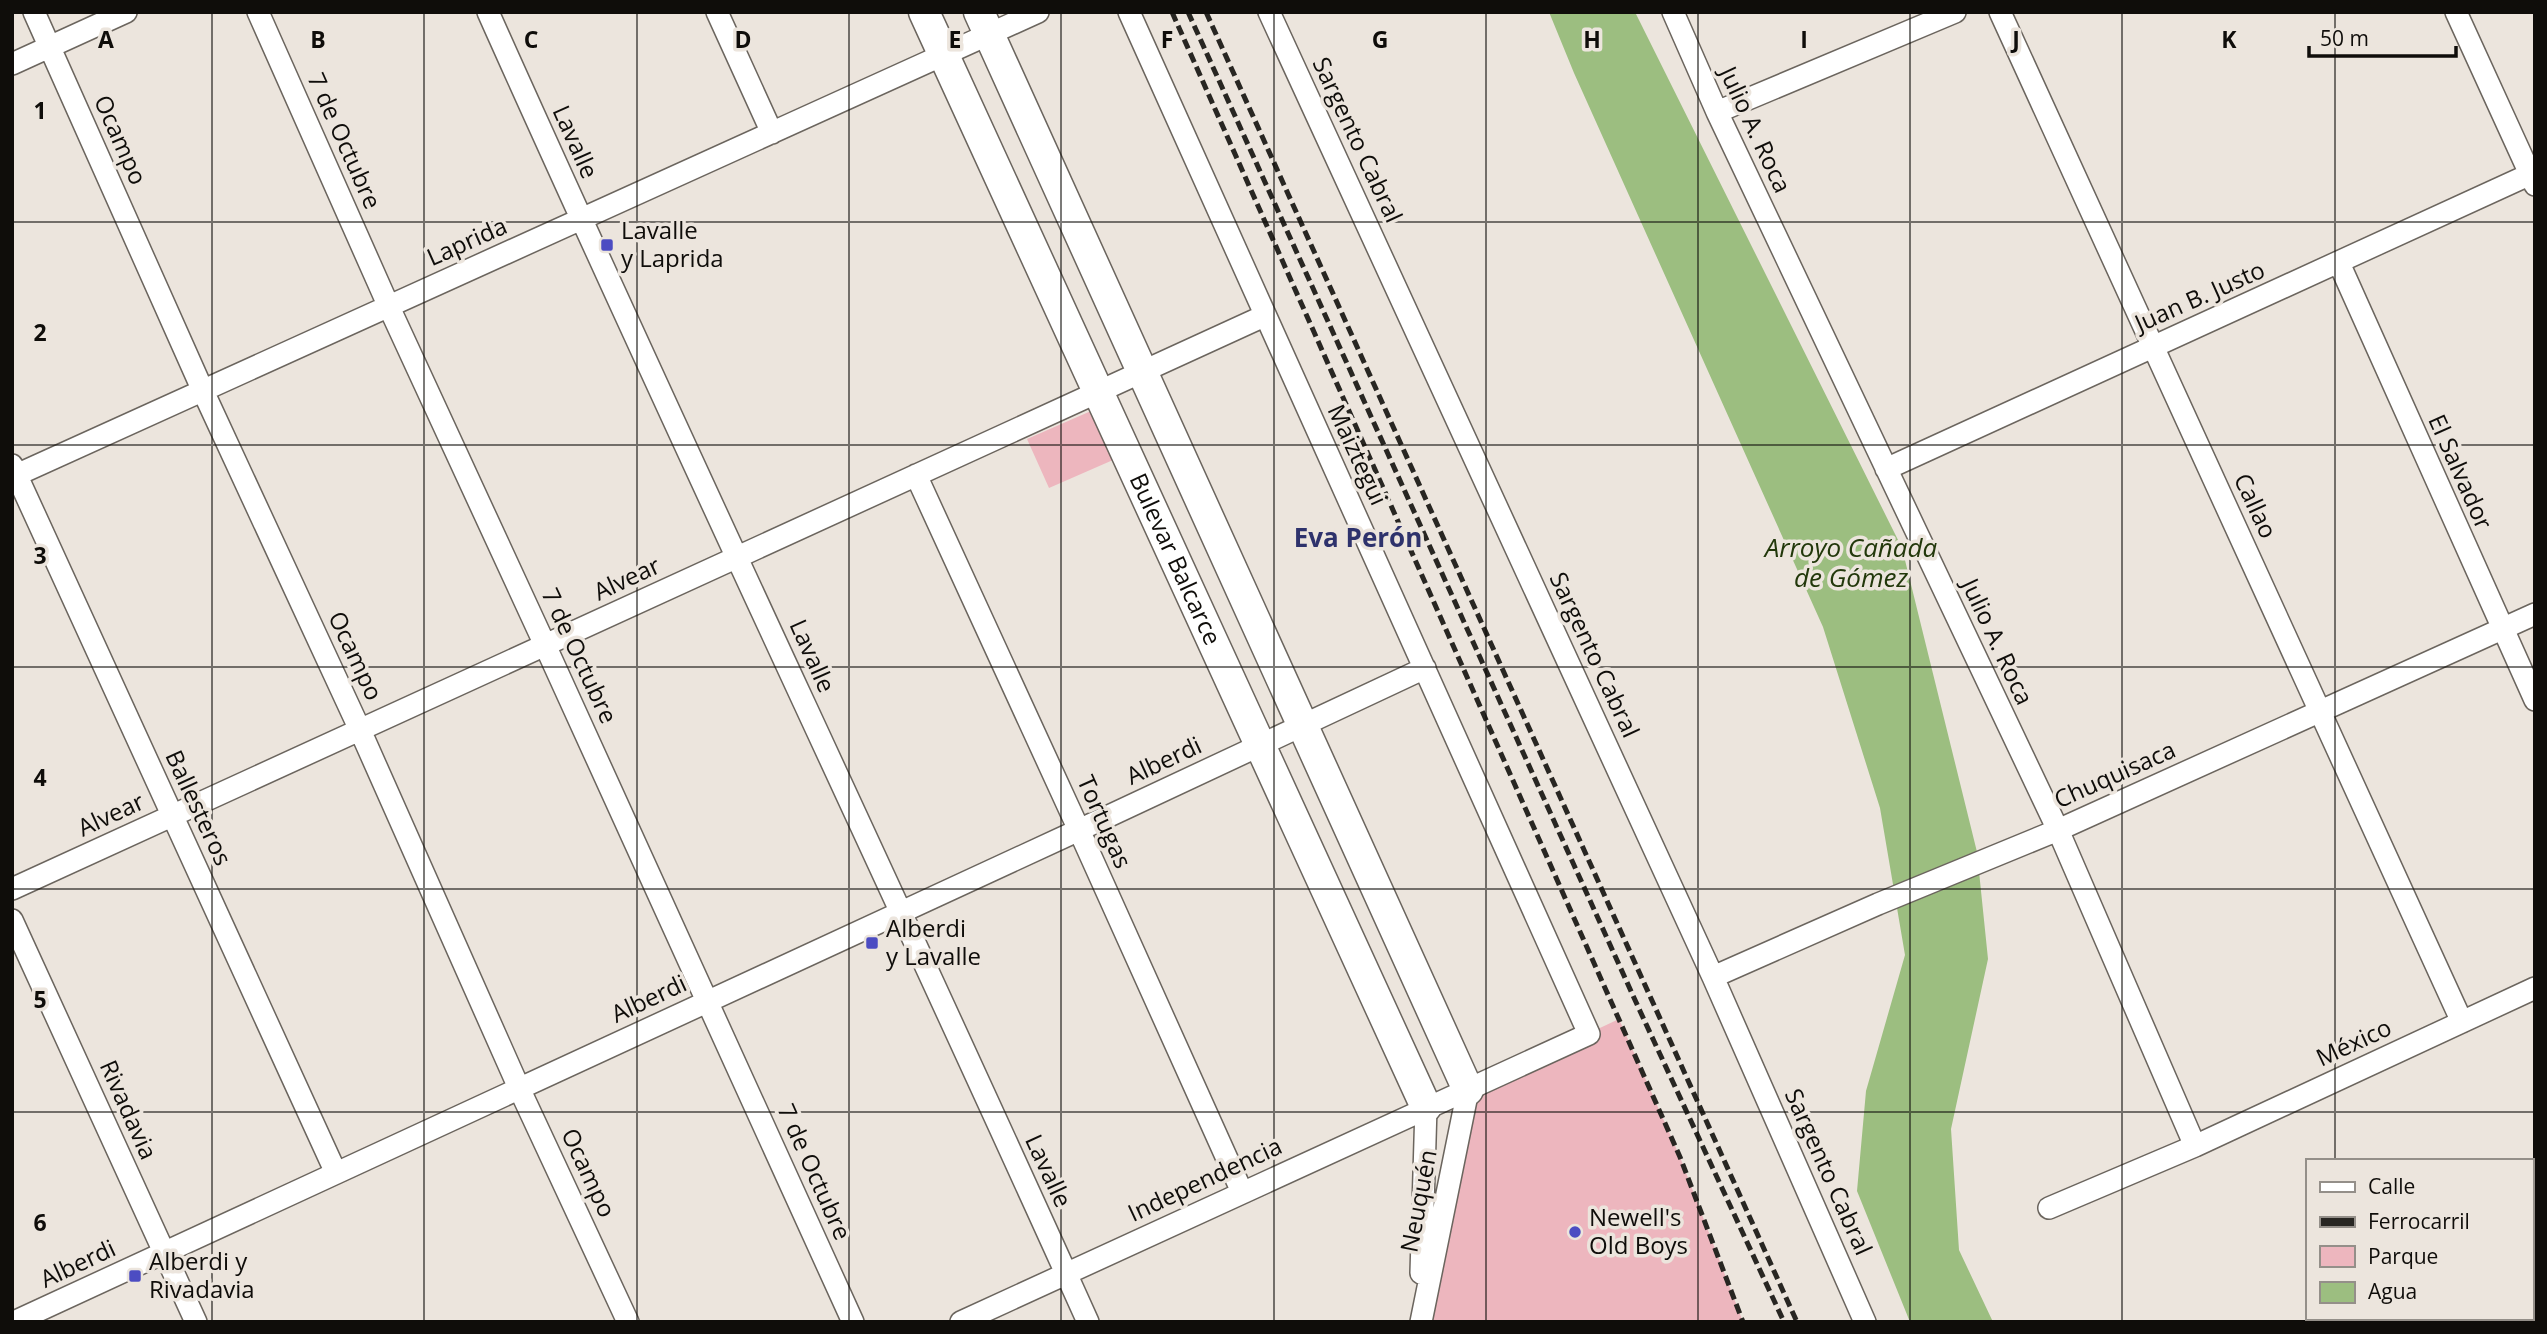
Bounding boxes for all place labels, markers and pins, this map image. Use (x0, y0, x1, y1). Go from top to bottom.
place label: Lavalle y Laprida (621, 213, 724, 274)
marker: Lavalle y Laprida (599, 237, 615, 253)
place label: Alberdi y Lavalle (886, 911, 981, 972)
marker: Alberdi y Lavalle (864, 935, 880, 951)
place label: Newell's Old Boys (1589, 1200, 1688, 1261)
marker: Newell's Old Boys (1567, 1224, 1583, 1240)
place label: Alberdi y Rivadavia (149, 1244, 255, 1305)
marker: Alberdi y Rivadavia (127, 1268, 143, 1284)

